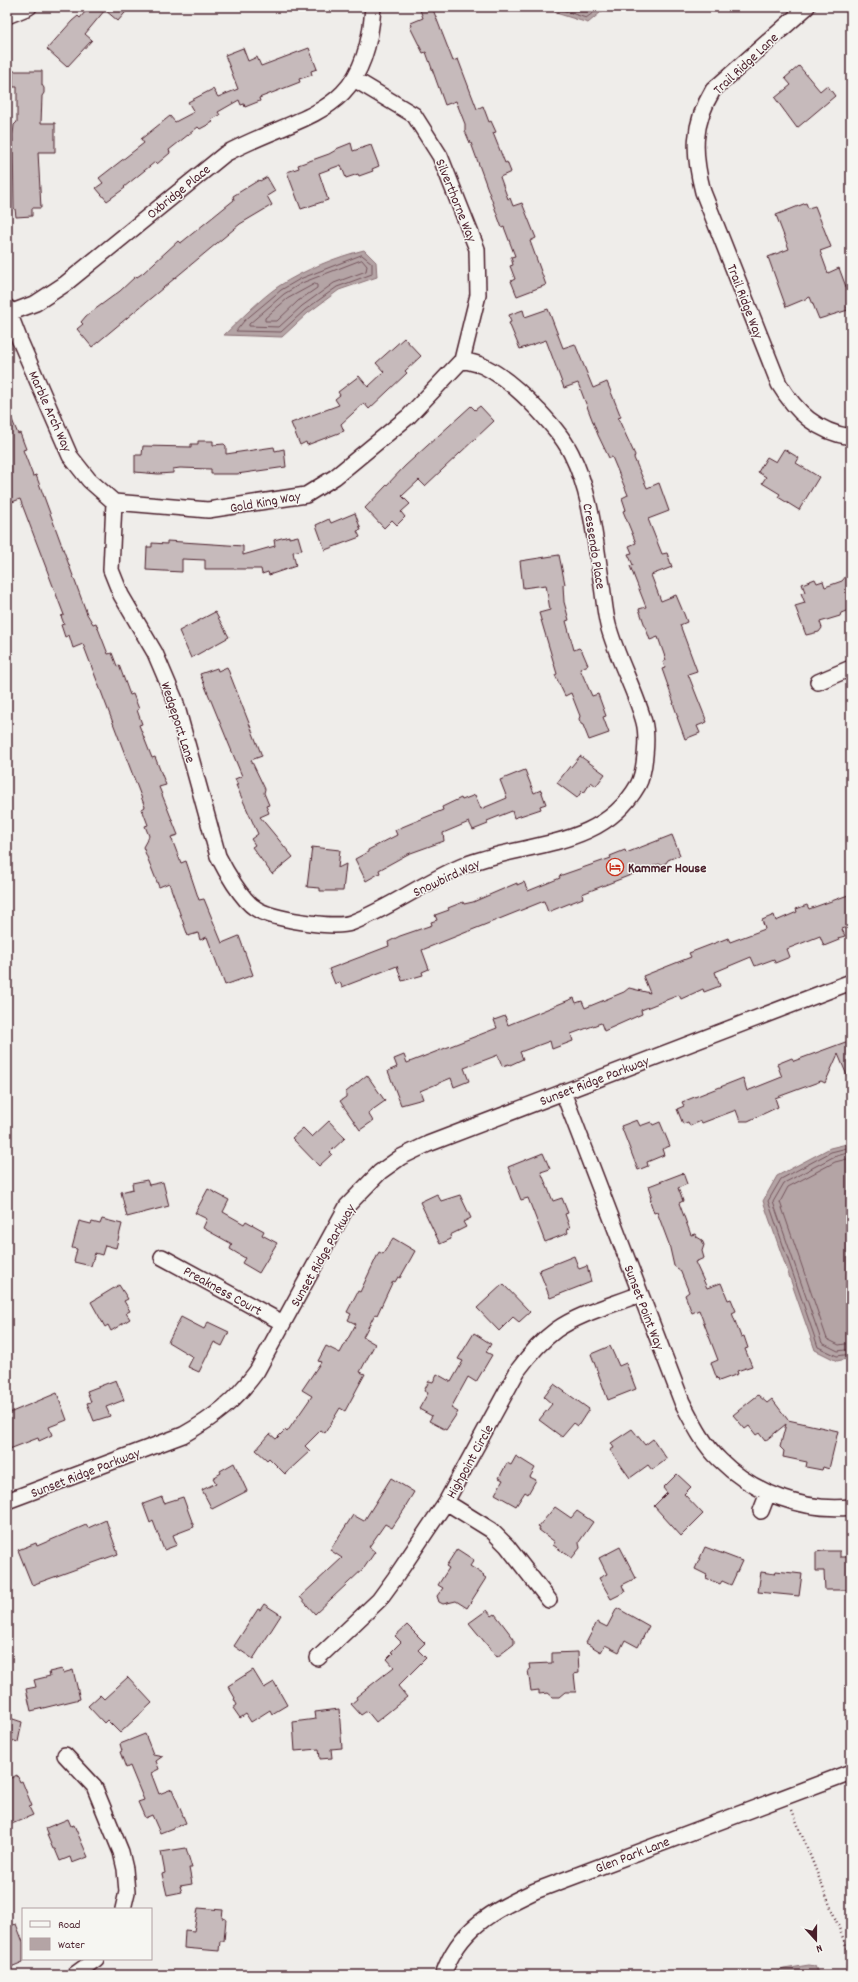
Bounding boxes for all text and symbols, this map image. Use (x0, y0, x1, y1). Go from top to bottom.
street label: Trail Ridge Lane (709, 29, 783, 100)
street label: Silverthorne Way (429, 156, 481, 246)
street label: Oxbridge Place (143, 161, 216, 225)
street label: Trail Ridge Way (721, 262, 768, 342)
street label: Marble Arch Way (22, 368, 76, 456)
street label: Gold King Way (228, 487, 303, 519)
street label: Cressendo Place (576, 502, 610, 591)
street label: Wedgeport Lane (155, 679, 200, 766)
street label: Snowbird Way (410, 854, 484, 903)
hotel icon: Kammer House (605, 857, 625, 877)
place label: Kammer House (628, 859, 706, 879)
street label: Sunset Ridge Parkway (537, 1052, 653, 1112)
street label: Sunset Ridge Parkway (286, 1201, 361, 1311)
street label: Preakness Court (179, 1262, 265, 1322)
street label: Sunset Point Way (618, 1262, 669, 1353)
street label: Highpoint Circle (442, 1421, 499, 1503)
street label: Sunset Ridge Parkway (28, 1444, 144, 1504)
street label: Glen Park Lane (593, 1833, 673, 1879)
legend (22, 1908, 152, 1960)
text: Road (58, 1917, 80, 1934)
north arrow (796, 1920, 836, 1960)
text: Water (58, 1937, 85, 1954)
text: N (813, 1939, 824, 1956)

